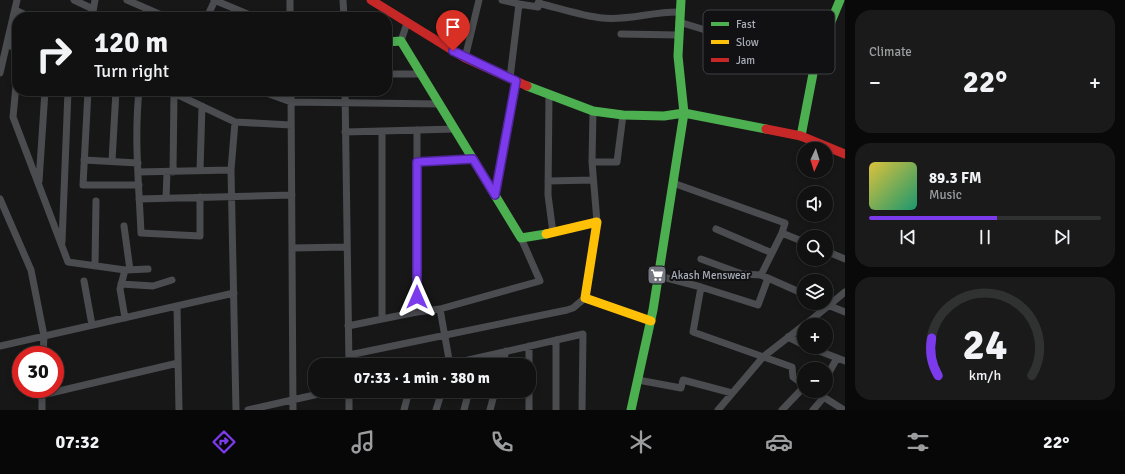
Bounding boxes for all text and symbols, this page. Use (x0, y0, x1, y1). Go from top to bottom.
pin (436, 10, 470, 51)
legend (703, 10, 835, 74)
icon: arrive (442, 16, 464, 38)
text: Fast (736, 18, 756, 31)
text: 120 m (94, 26, 168, 60)
icon: right (28, 28, 80, 80)
text: Slow (736, 36, 759, 49)
text: Climate (869, 44, 912, 60)
text: Jam (736, 54, 755, 67)
text: Turn right (94, 60, 169, 82)
text: 22° (963, 64, 1007, 101)
text: − (869, 69, 881, 96)
text: + (1089, 69, 1101, 96)
north arrow (797, 142, 833, 178)
map controls (797, 142, 833, 398)
text: 89.3 FM (929, 169, 981, 187)
button: sound (797, 186, 833, 222)
text: Music (929, 187, 962, 203)
icon: previous (897, 226, 919, 248)
icon: pause (974, 226, 996, 248)
icon: next (1051, 226, 1073, 248)
button: search (797, 230, 833, 266)
supermarket icon: Akash Menswear (646, 264, 668, 286)
place label: Akash Menswear (671, 269, 750, 282)
button: layers (797, 274, 833, 310)
position arrow (396, 276, 438, 318)
button: + (797, 318, 833, 354)
text: 24 (963, 320, 1007, 371)
speed limit sign: 30 (12, 346, 64, 398)
button: − (797, 362, 833, 398)
text: km/h (969, 367, 1001, 384)
text: 07:33 · 1 min · 380 m (354, 369, 490, 387)
icon: directions (210, 428, 238, 456)
icon: music (349, 428, 377, 456)
icon: phone (488, 428, 516, 456)
icon: climate (627, 428, 655, 456)
icon: car (765, 428, 793, 456)
icon: filters (904, 428, 932, 456)
text: 07:32 (55, 431, 100, 453)
text: 22° (1043, 431, 1070, 453)

